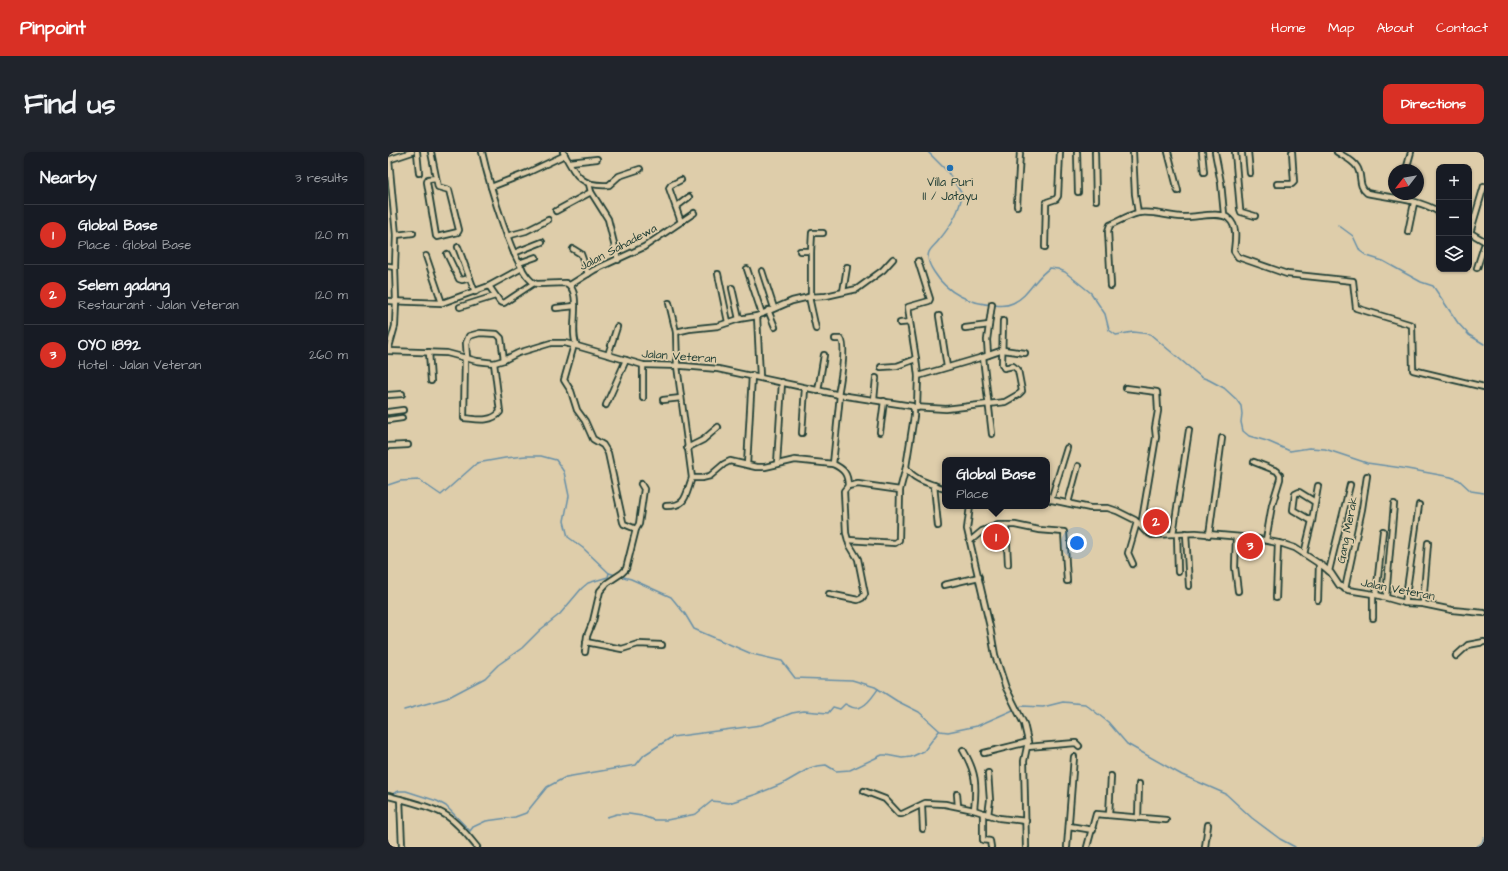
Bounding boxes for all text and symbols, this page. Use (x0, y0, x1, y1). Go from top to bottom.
text: Pinpoint (20, 15, 86, 42)
text: Home (1271, 18, 1306, 38)
text: Map (1328, 18, 1354, 38)
text: About (1376, 18, 1414, 38)
text: Contact (1436, 18, 1488, 38)
button: Directions (1383, 84, 1484, 124)
text: Find us (24, 85, 115, 124)
marker: Villa Puri II / Jatayu (945, 163, 955, 173)
north arrow (1388, 164, 1424, 200)
map controls (1436, 164, 1472, 272)
button: + (1436, 164, 1472, 200)
text: Nearby (40, 166, 97, 190)
text: 3 results (295, 169, 348, 187)
place label: Villa Puri II / Jatayu (923, 174, 977, 206)
button: − (1436, 200, 1472, 236)
text: Global Base (78, 215, 158, 236)
street label: Jalan Sahadewa (576, 220, 660, 275)
text: 1 (52, 226, 54, 244)
text: 120 m (315, 226, 348, 244)
text: Place · Global Base (78, 236, 191, 254)
button: layers (1436, 236, 1472, 272)
text: Selem gadang (78, 275, 170, 296)
text: 2 (49, 286, 57, 304)
text: 120 m (315, 286, 348, 304)
text: Restaurant · Jalan Veteran (78, 296, 239, 314)
text: OYO 1892 (78, 335, 141, 356)
street label: Jalan Veteran (641, 345, 717, 368)
text: 3 (50, 346, 56, 364)
text: 260 m (309, 346, 348, 364)
text: Hotel · Jalan Veteran (78, 356, 201, 374)
popup (942, 457, 1050, 509)
text: Global Base (956, 464, 1036, 485)
text: Place (956, 485, 988, 503)
street label: Gang Merak (1333, 495, 1363, 565)
pin: 2 (1143, 507, 1169, 537)
pin: 1 (983, 522, 1009, 552)
pin: 3 (1237, 531, 1263, 561)
your location (1067, 533, 1087, 553)
street label: Jalan Veteran (1359, 574, 1437, 605)

